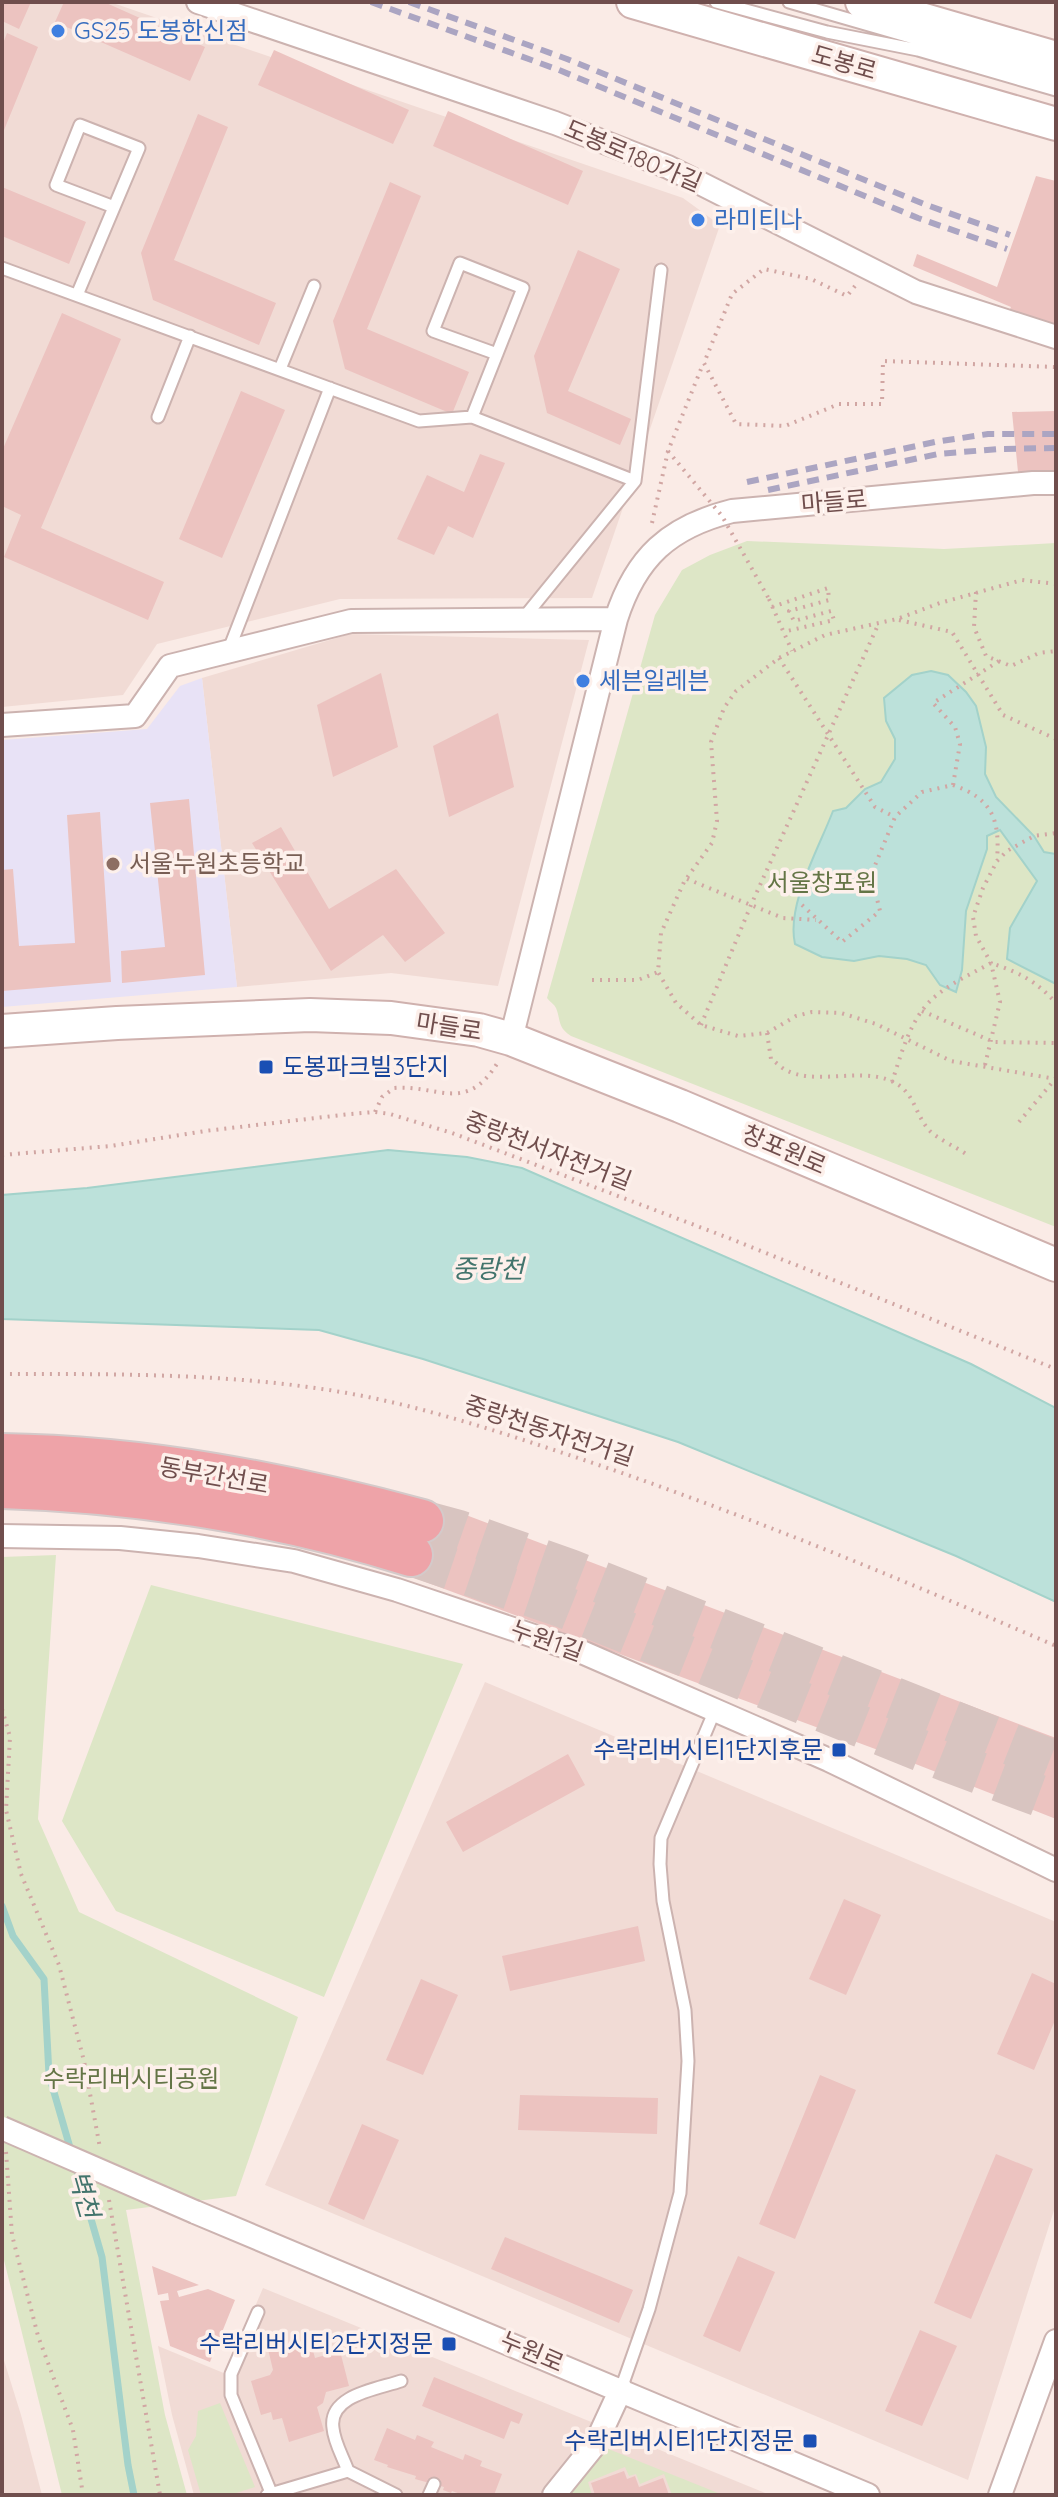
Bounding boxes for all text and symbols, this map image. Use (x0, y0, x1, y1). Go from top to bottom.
place label: GS25 도봉한신점 (74, 15, 248, 45)
marker: GS25 도봉한신점 (49, 22, 67, 40)
street label: 도봉로 (808, 38, 880, 86)
street label: 도봉로180가길 (560, 113, 707, 198)
place label: 라미티나 (714, 204, 802, 234)
marker: 라미티나 (689, 211, 707, 229)
street label: 마들로 (800, 483, 868, 519)
place label: 세븐일레븐 (599, 665, 709, 695)
marker: 세븐일레븐 (574, 672, 592, 690)
place label: 서울누원초등학교 (129, 848, 306, 878)
marker: 서울누원초등학교 (104, 855, 122, 873)
park label: 서울창포원 (767, 867, 877, 897)
street label: 마들로 (414, 1006, 484, 1046)
place label: 도봉파크빌3단지 (282, 1051, 449, 1081)
marker: 도봉파크빌3단지 (257, 1058, 275, 1076)
street label: 중랑천서자전거길 (461, 1104, 636, 1196)
street label: 창포원로 (738, 1118, 831, 1180)
water label: 중랑천 (452, 1252, 527, 1285)
street label: 중랑천동자전거길 (461, 1388, 638, 1472)
street label: 동부간선로 (157, 1451, 271, 1499)
street label: 누원1길 (507, 1613, 588, 1667)
place label: 수락리버시티1단지후문 (593, 1734, 823, 1764)
marker: 수락리버시티1단지후문 (830, 1741, 848, 1759)
park label: 수락리버시티공원 (43, 2063, 219, 2093)
water label: 벽천 (62, 2166, 108, 2224)
street label: 누원로 (496, 2324, 569, 2378)
place label: 수락리버시티2단지정문 (199, 2328, 433, 2358)
marker: 수락리버시티2단지정문 (440, 2335, 458, 2353)
place label: 수락리버시티1단지정문 (564, 2425, 794, 2455)
marker: 수락리버시티1단지정문 (801, 2432, 819, 2450)

